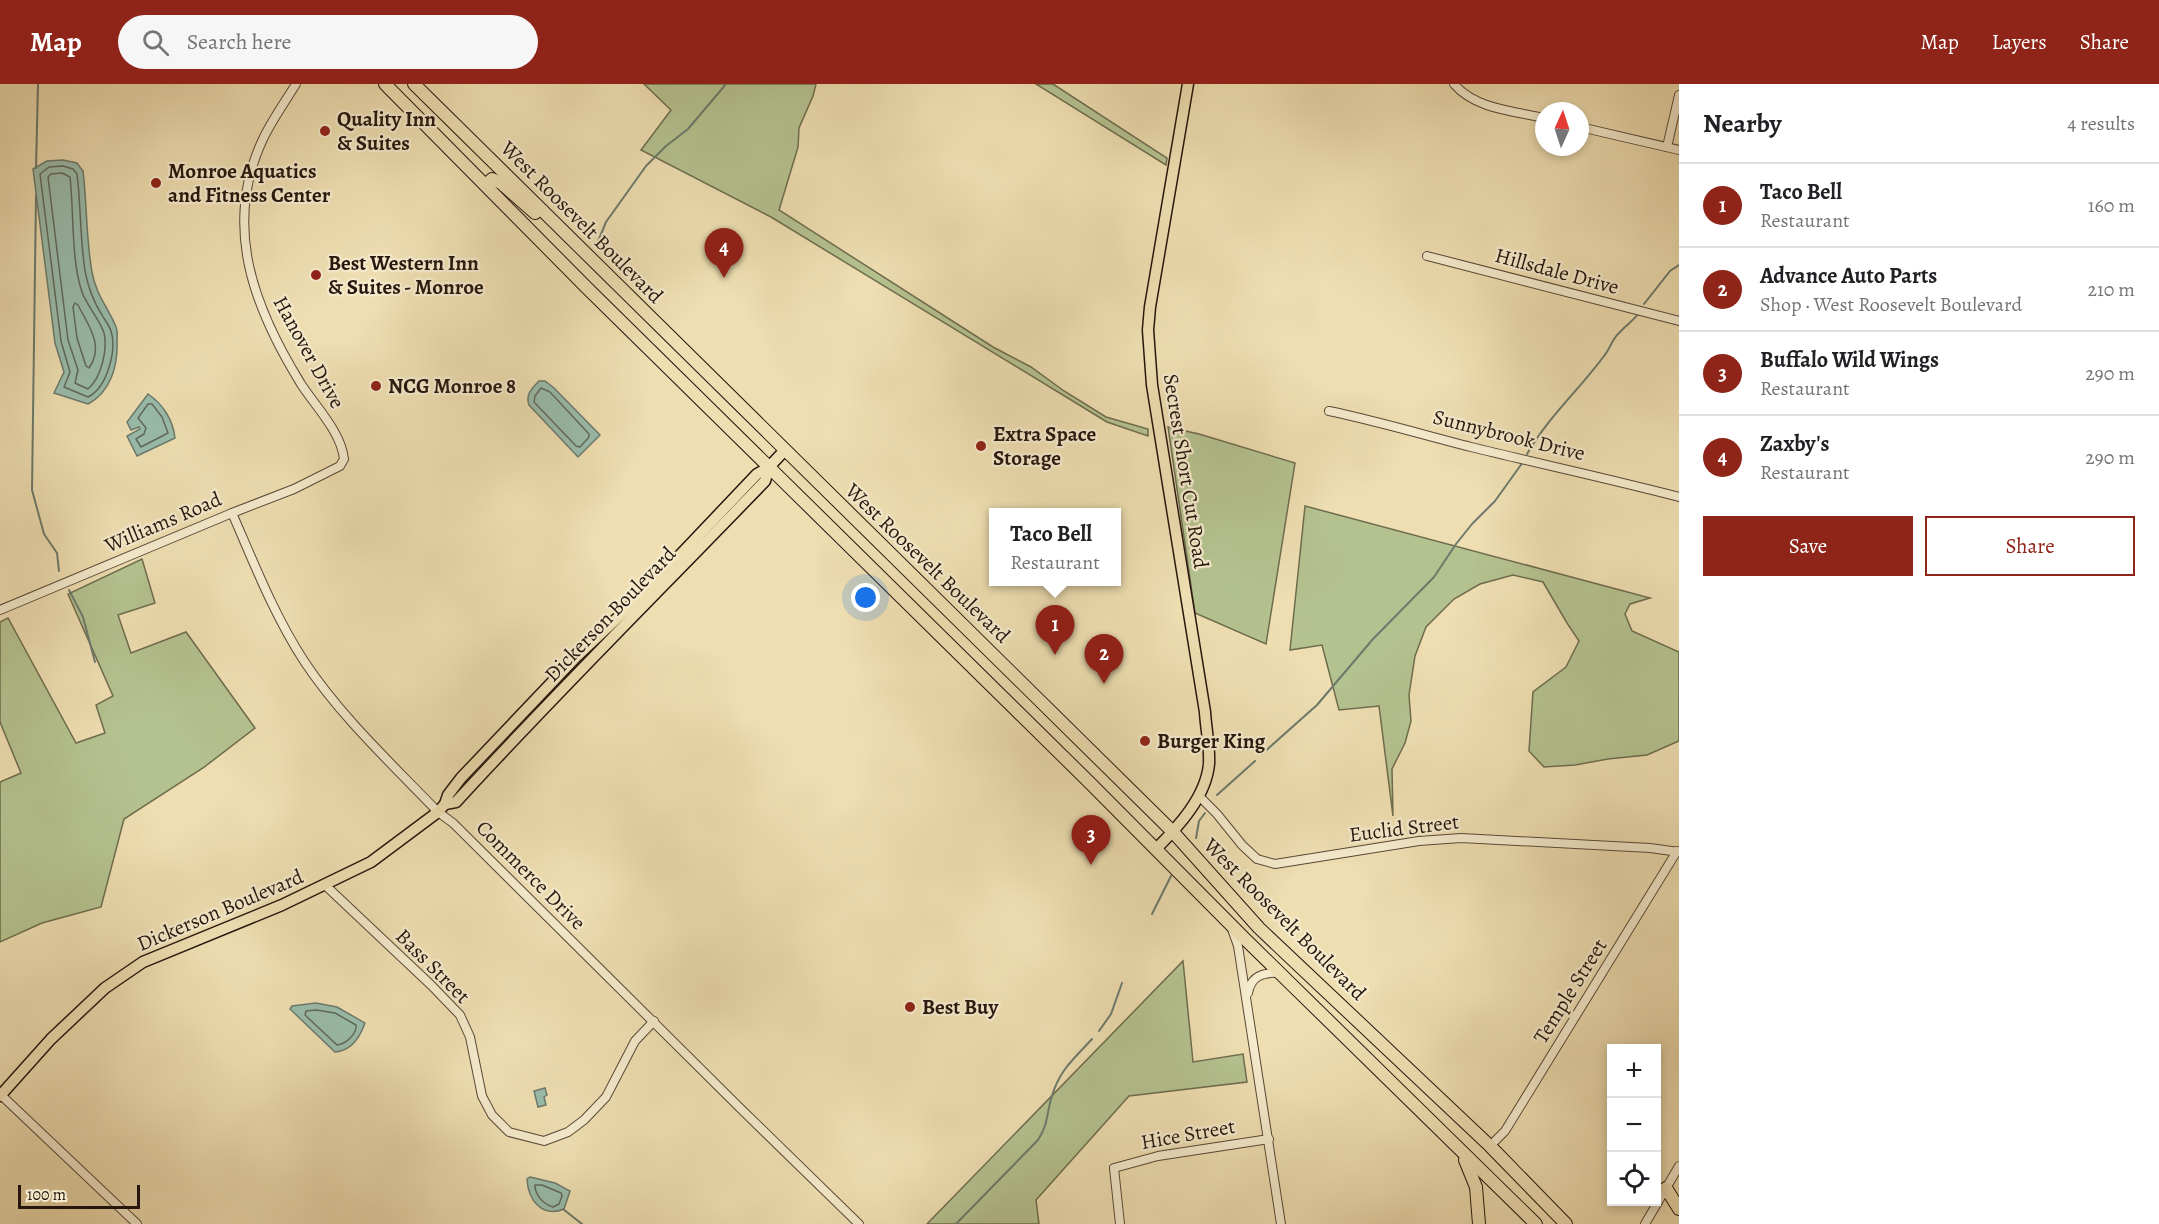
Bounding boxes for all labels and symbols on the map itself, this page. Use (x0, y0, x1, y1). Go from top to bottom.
north arrow (1535, 102, 1589, 156)
place label: Quality Inn & Suites (337, 105, 436, 157)
marker: Quality Inn & Suites (318, 124, 332, 138)
street label: West Roosevelt Boulevard (494, 134, 670, 310)
place label: Monroe Aquatics and Fitness Center (168, 157, 331, 209)
marker: Monroe Aquatics and Fitness Center (149, 176, 163, 190)
pin: 4 (704, 228, 744, 278)
street label: Hillsdale Drive (1492, 241, 1622, 301)
place label: Best Western Inn & Suites - Monroe (328, 249, 484, 301)
marker: Best Western Inn & Suites - Monroe (309, 268, 323, 282)
street label: Hanover Drive (267, 291, 351, 413)
place label: NCG Monroe 8 (388, 372, 516, 400)
street label: Secrest Short Cut Road (1157, 372, 1215, 571)
marker: NCG Monroe 8 (369, 379, 383, 393)
street label: Sunnybrook Drive (1430, 403, 1588, 467)
place label: Extra Space Storage (993, 420, 1097, 472)
marker: Extra Space Storage (974, 439, 988, 453)
street label: West Roosevelt Boulevard (839, 476, 1017, 650)
street label: Williams Road (99, 485, 226, 560)
street label: Dickerson Boulevard (538, 540, 682, 688)
your location (851, 583, 880, 612)
pin: 1 (1036, 606, 1074, 655)
pin: 2 (1084, 634, 1124, 684)
place label: Burger King (1157, 727, 1266, 755)
marker: Burger King (1138, 734, 1152, 748)
street label: Euclid Street (1348, 807, 1461, 849)
street label: Commerce Drive (470, 814, 592, 936)
pin: 3 (1072, 816, 1110, 865)
street label: West Roosevelt Boulevard (1197, 831, 1373, 1007)
street label: Dickerson Boulevard (133, 862, 308, 958)
street label: Bass Street (390, 923, 477, 1010)
street label: Temple Street (1527, 933, 1613, 1049)
place label: Best Buy (922, 993, 1000, 1021)
marker: Best Buy (903, 1000, 917, 1014)
street label: Hice Street (1139, 1112, 1237, 1156)
scale bar (18, 1182, 140, 1210)

